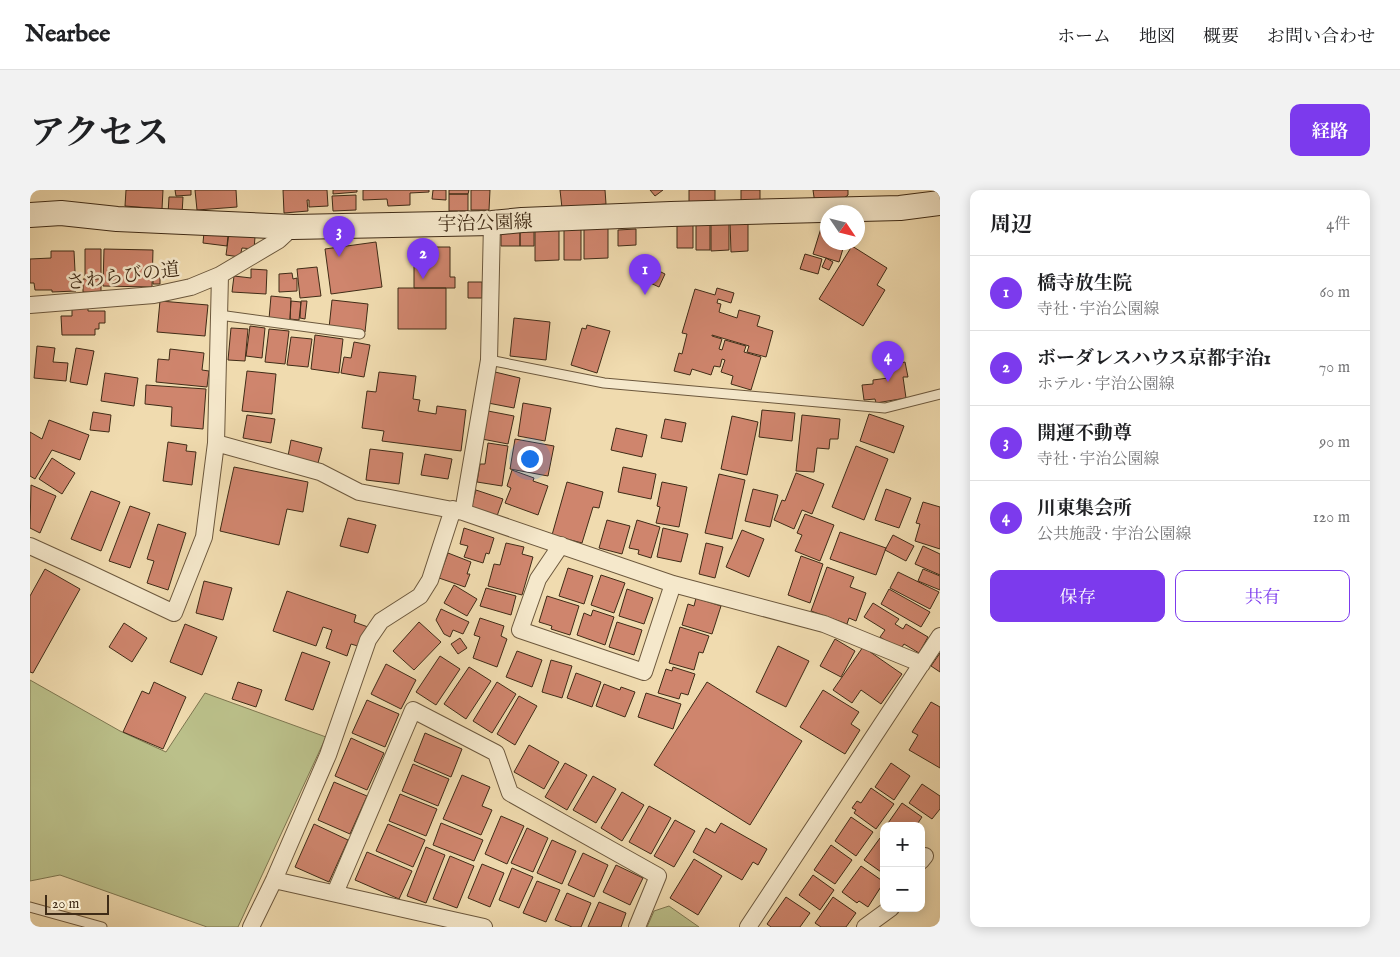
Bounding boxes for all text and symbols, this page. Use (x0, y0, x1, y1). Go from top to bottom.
text: Nearbee (25, 19, 110, 50)
text: ホーム (1057, 26, 1111, 49)
text: 地図 (1139, 26, 1175, 49)
text: 概要 (1203, 26, 1239, 49)
text: お問い合わせ (1267, 26, 1375, 49)
button: 経路 (1290, 104, 1370, 156)
text: アクセス (30, 112, 169, 157)
north arrow (820, 205, 865, 250)
street label: 宇治公園線 (437, 210, 533, 238)
text: 周辺 (990, 212, 1032, 239)
text: 4件 (1326, 215, 1350, 235)
pin: 3 (323, 216, 355, 257)
pin: 2 (407, 238, 439, 279)
pin: 1 (629, 254, 661, 295)
street label: さわらびの道 (65, 258, 181, 296)
text: 橋寺放生院 (1037, 272, 1132, 296)
text: 1 (1003, 283, 1009, 303)
text: 60 m (1320, 283, 1350, 303)
text: 寺社 · 宇治公園線 (1037, 300, 1160, 320)
pin: 4 (872, 341, 904, 382)
text: ボーダレスハウス京都宇治1 (1037, 347, 1271, 371)
text: 2 (1002, 358, 1010, 378)
text: 70 m (1319, 358, 1350, 378)
text: ホテル · 宇治公園線 (1037, 375, 1175, 395)
text: 開運不動尊 (1037, 422, 1132, 446)
text: 3 (1003, 433, 1009, 453)
text: 90 m (1319, 433, 1350, 453)
your location (517, 446, 543, 472)
text: 寺社 · 宇治公園線 (1037, 450, 1160, 470)
text: 川東集会所 (1037, 497, 1132, 521)
text: 4 (1002, 508, 1010, 528)
text: 120 m (1313, 508, 1350, 528)
text: 公共施設 · 宇治公園線 (1037, 525, 1192, 545)
button: 保存 (990, 570, 1165, 622)
button: 共有 (1175, 570, 1350, 622)
map controls (880, 822, 925, 912)
button: + (880, 822, 925, 867)
button: − (880, 867, 925, 912)
scale bar (45, 892, 109, 915)
text: 20 m (52, 895, 79, 913)

